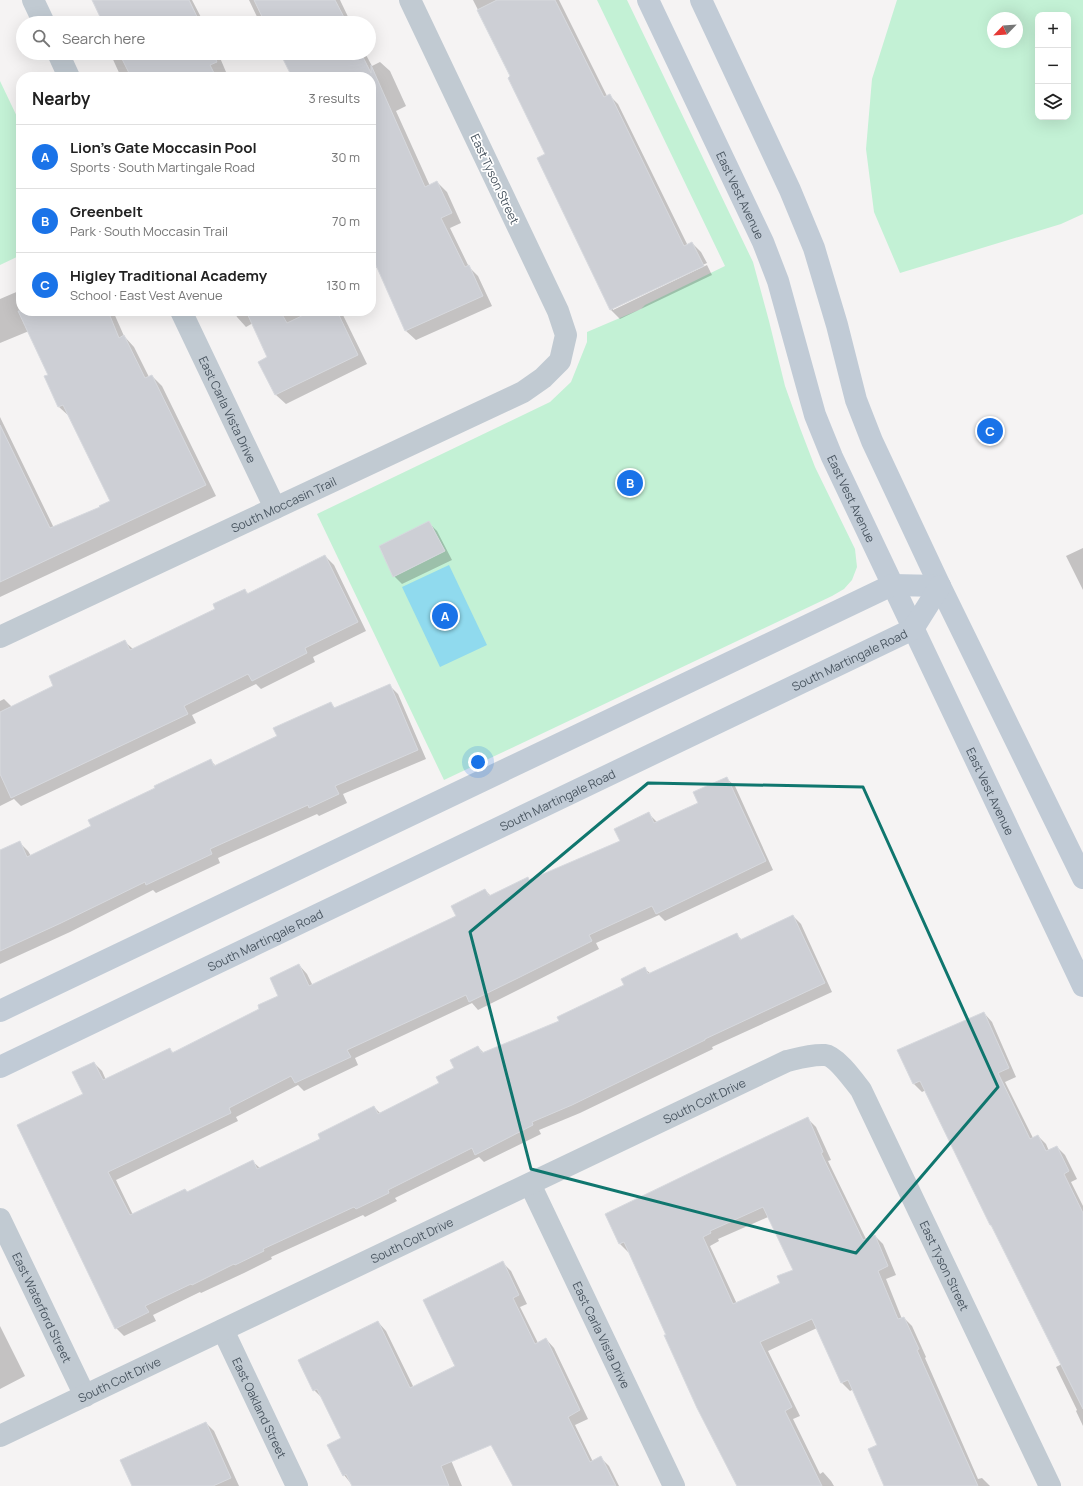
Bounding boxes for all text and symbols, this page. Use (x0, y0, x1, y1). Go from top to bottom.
north arrow (987, 12, 1023, 48)
map controls (1035, 12, 1071, 120)
button: + (1035, 12, 1071, 48)
search box (16, 16, 376, 60)
icon: search (30, 27, 52, 49)
text: Search here (62, 28, 145, 49)
button: − (1035, 48, 1071, 84)
button: layers (1035, 84, 1071, 120)
text: Nearby (32, 87, 90, 110)
text: 3 results (308, 89, 360, 107)
street label: East Tyson Street (467, 131, 523, 227)
text: Lion's Gate Moccasin Pool (70, 137, 257, 158)
text: A (41, 148, 49, 166)
text: 30 m (331, 148, 360, 166)
street label: East Vest Avenue (713, 148, 769, 242)
text: Sports · South Martingale Road (70, 158, 255, 176)
text: Greenbelt (70, 201, 143, 222)
text: B (41, 212, 49, 230)
text: 70 m (332, 212, 360, 230)
text: Park · South Moccasin Trail (70, 222, 228, 240)
text: Higley Traditional Academy (70, 265, 267, 286)
text: C (40, 276, 50, 294)
text: 130 m (326, 276, 360, 294)
text: School · East Vest Avenue (70, 286, 223, 304)
street label: East Carla Vista Drive (195, 353, 261, 466)
pin: C (977, 416, 1003, 446)
street label: East Vest Avenue (824, 452, 880, 545)
pin: B (617, 468, 643, 498)
street label: South Moccasin Trail (228, 472, 339, 536)
pin: A (432, 601, 458, 631)
street label: South Martingale Road (789, 625, 910, 695)
street label: East Vest Avenue (962, 745, 1019, 838)
your location (468, 752, 488, 772)
street label: South Martingale Road (497, 765, 618, 835)
street label: South Martingale Road (204, 905, 326, 975)
street label: South Colt Drive (660, 1073, 748, 1127)
street label: South Colt Drive (367, 1213, 456, 1267)
street label: East Tyson Street (916, 1218, 974, 1314)
street label: East Waterford Street (9, 1249, 76, 1365)
street label: East Carla Vista Drive (569, 1278, 635, 1391)
street label: South Colt Drive (75, 1352, 163, 1406)
street label: East Oakland Street (229, 1354, 291, 1461)

